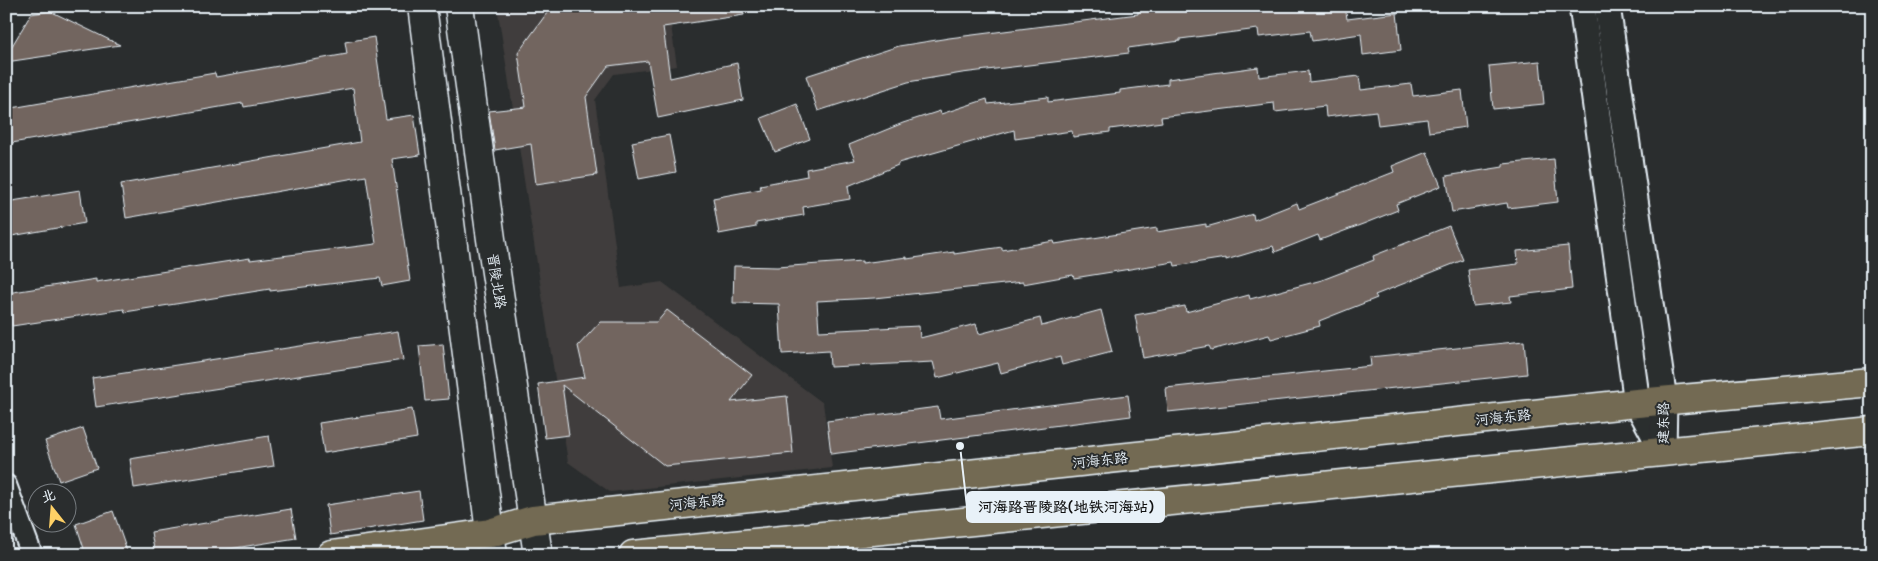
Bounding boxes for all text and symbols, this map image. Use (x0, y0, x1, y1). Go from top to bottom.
street label: 晋陵北路 (484, 252, 511, 310)
street label: 建东路 (1653, 402, 1672, 444)
street label: 河海东路 (1474, 404, 1532, 429)
street label: 河海东路 (1071, 447, 1129, 472)
north arrow (28, 484, 78, 534)
text: 北 (39, 484, 58, 506)
street label: 河海东路 (668, 489, 726, 514)
callout: 河海路晋陵路(地铁河海站) (967, 492, 1164, 522)
text: 河海路晋陵路(地铁河海站) (978, 496, 1154, 516)

